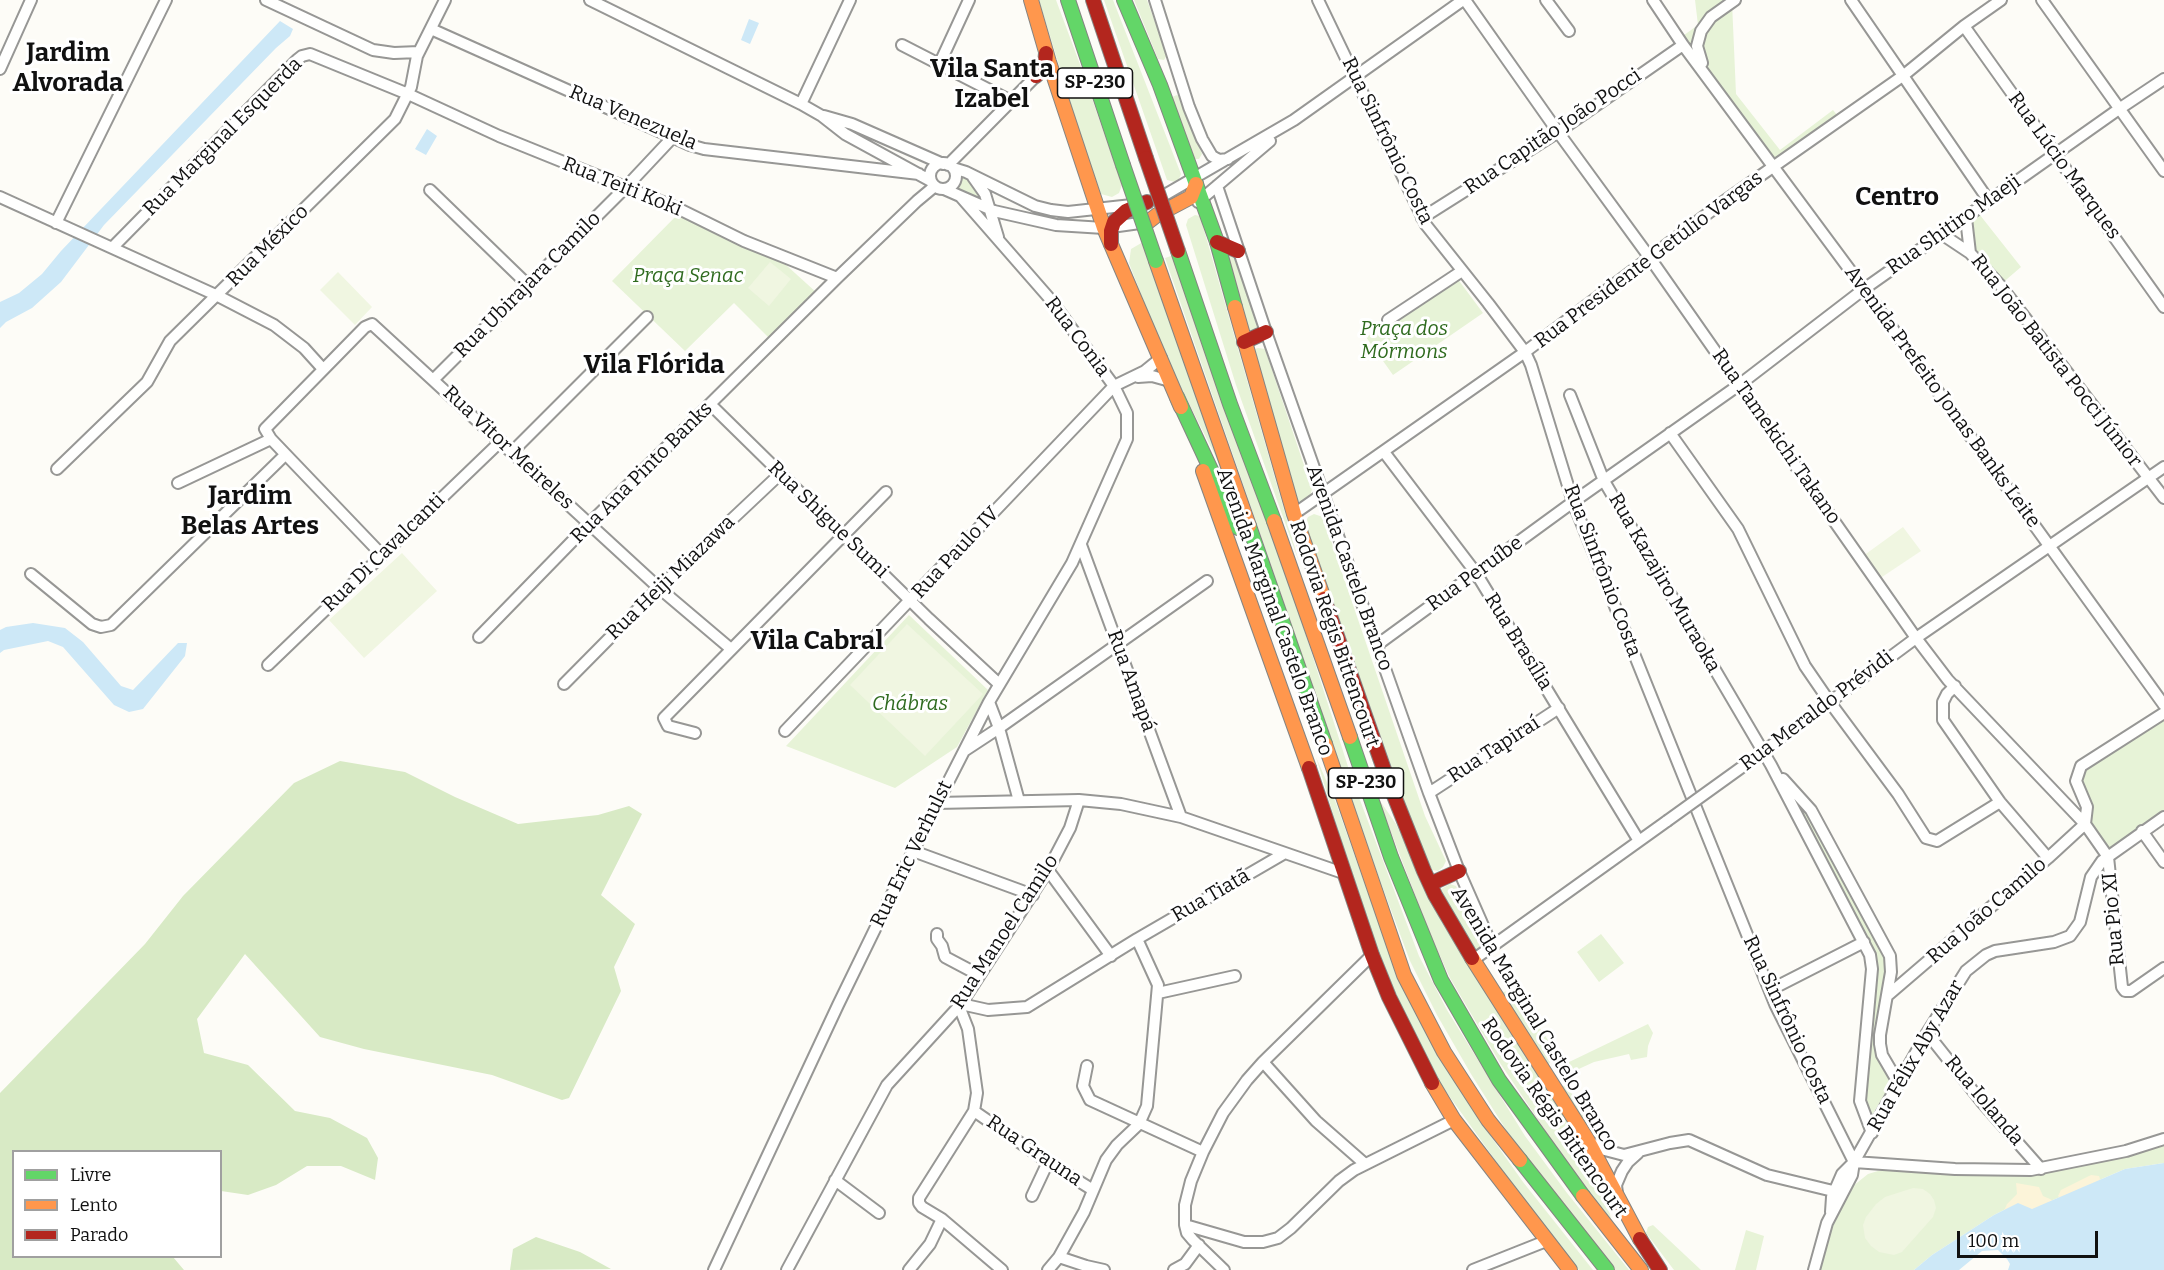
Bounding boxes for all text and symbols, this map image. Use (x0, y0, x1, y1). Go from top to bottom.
district label: Jardim Alvorada (12, 38, 124, 100)
street label: Rua Marginal Esquerda (139, 53, 307, 221)
district label: Vila Santa Izabel (930, 54, 1054, 116)
street label: Rua Sinfrônio Costa (1336, 54, 1438, 228)
street label: Rua Capitão João Pocci (1460, 64, 1646, 200)
road number: SP-230 (1058, 68, 1132, 98)
street label: Rua Venezuela (565, 80, 701, 156)
street label: Rua Lúcio Marques (2003, 88, 2125, 244)
street label: Rua Teiti Koki (559, 152, 685, 222)
street label: Rua Presidente Getúlio Vargas (1530, 166, 1768, 354)
street label: Rua Shitiro Maeji (1882, 170, 2026, 280)
district label: Centro (1855, 182, 1939, 214)
street label: Rua México (222, 200, 314, 292)
street label: Rua Ubirajara Camilo (450, 207, 606, 363)
street label: Rua João Batista Pocci Júnior (1966, 250, 2146, 472)
street label: Avenida Prefeito Jonas Banks Leite (1839, 261, 2045, 533)
park label: Praça Senac (633, 264, 743, 288)
street label: Rua Conia (1039, 293, 1115, 381)
park label: Praça dos Mórmons (1360, 317, 1448, 364)
street label: Rua Tamekichi Takano (1706, 345, 1846, 529)
district label: Vila Flórida (583, 350, 725, 382)
street label: Rua Vitor Meireles (438, 381, 578, 515)
street label: Rua Ana Pinto Banks (566, 397, 718, 549)
street label: Rua Shigue Sumi (763, 456, 893, 584)
street label: Avenida Castelo Branco (1301, 462, 1397, 674)
street label: Avenida Marginal Castelo Branco (1211, 465, 1337, 759)
district label: Jardim Belas Artes (181, 481, 319, 542)
street label: Rua Sinfrônio Costa (1558, 481, 1646, 661)
street label: Rua Di Cavalcanti (318, 489, 450, 617)
street label: Rua Kazajiro Muraoka (1603, 489, 1725, 677)
street label: Rua Paulo IV (907, 502, 1005, 604)
street label: Rua Heiji Miazawa (602, 511, 740, 645)
street label: Rodovia Régis Bittencourt (1284, 517, 1384, 751)
street label: Rua Peruíbe (1422, 531, 1528, 617)
street label: Rua Brasília (1479, 589, 1557, 695)
district label: Vila Cabral (751, 626, 883, 658)
street label: Rua Amapá (1101, 627, 1161, 735)
street label: Rua Meraldo Prévidi (1736, 646, 1898, 776)
park label: Chábras (872, 692, 948, 716)
street label: Rua Tapiraí (1444, 711, 1544, 789)
road number: SP-230 (1328, 768, 1404, 798)
street label: Rua Eric Verhulst (866, 777, 958, 931)
street label: Rua Manoel Camilo (946, 850, 1064, 1014)
street label: Rua João Camilo (1922, 853, 2052, 969)
street label: Rua Tiatã (1168, 864, 1254, 928)
street label: Rua Pio XI (2098, 871, 2130, 967)
street label: Avenida Marginal Castelo Branco (1445, 882, 1623, 1156)
street label: Rua Sinfrônio Costa (1738, 932, 1836, 1108)
street label: Rua Félix Aby Azar (1863, 976, 1969, 1136)
street label: Rodovia Régis Bittencourt (1476, 1013, 1632, 1223)
street label: Rua Iolanda (1939, 1051, 2029, 1151)
street label: Rua Grauna (982, 1110, 1086, 1192)
legend (12, 1150, 222, 1258)
text: Livre (70, 1164, 111, 1186)
text: Lento (70, 1194, 118, 1216)
scale bar (1960, 1219, 2101, 1257)
text: Parado (70, 1224, 128, 1246)
text: 100 m (1968, 1230, 2019, 1252)

